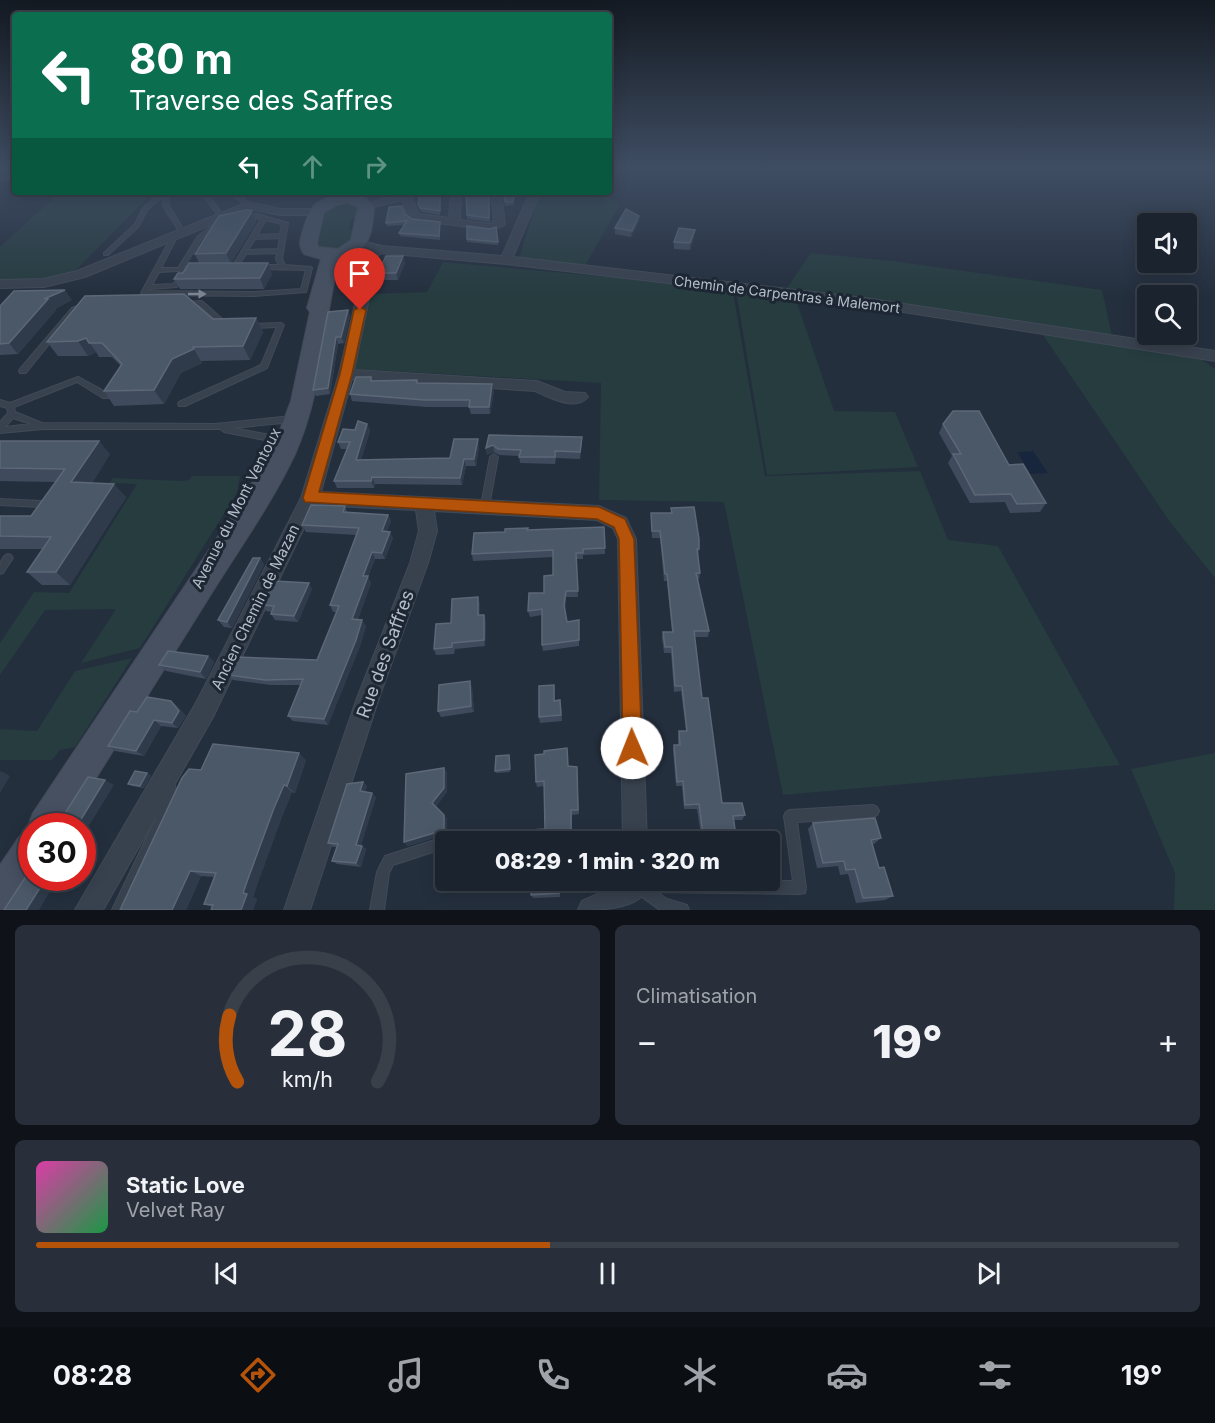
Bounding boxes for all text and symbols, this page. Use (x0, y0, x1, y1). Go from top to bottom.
text: 80 m (129, 33, 233, 84)
icon: left (30, 36, 108, 114)
text: Traverse des Saffres (129, 84, 393, 117)
icon: left (233, 150, 266, 183)
icon: ahead (296, 150, 329, 183)
icon: right (359, 150, 392, 183)
map controls (1137, 213, 1197, 345)
button: sound (1137, 213, 1197, 273)
pin (334, 248, 385, 310)
icon: arrive (343, 257, 376, 290)
street label: Chemin de Carpentras à Malemort (673, 272, 901, 316)
button: search (1137, 285, 1197, 345)
one-way arrow (187, 289, 206, 299)
street label: Avenue du Mont Ventoux (187, 425, 285, 591)
street label: Ancien Chemin de Mazan (207, 521, 303, 693)
street label: Rue des Saffres (352, 587, 418, 721)
position arrow (600, 716, 664, 780)
speed limit sign: 30 (18, 813, 96, 891)
text: 08:29 · 1 min · 320 m (495, 848, 720, 874)
text: Climatisation (636, 984, 757, 1008)
text: 28 (268, 996, 347, 1071)
text: 19° (872, 1014, 943, 1069)
text: − (636, 1021, 658, 1061)
text: + (1157, 1021, 1179, 1061)
text: km/h (282, 1066, 333, 1092)
text: Static Love (126, 1172, 245, 1198)
text: Velvet Ray (126, 1198, 225, 1222)
icon: previous (210, 1257, 243, 1290)
icon: pause (591, 1257, 624, 1290)
icon: next (972, 1257, 1005, 1290)
icon: directions (237, 1354, 279, 1396)
icon: music (385, 1354, 427, 1396)
icon: phone (532, 1354, 574, 1396)
icon: climate (679, 1354, 721, 1396)
icon: car (826, 1354, 868, 1396)
icon: filters (974, 1354, 1016, 1396)
text: 08:28 (53, 1359, 132, 1392)
text: 19° (1121, 1359, 1162, 1392)

